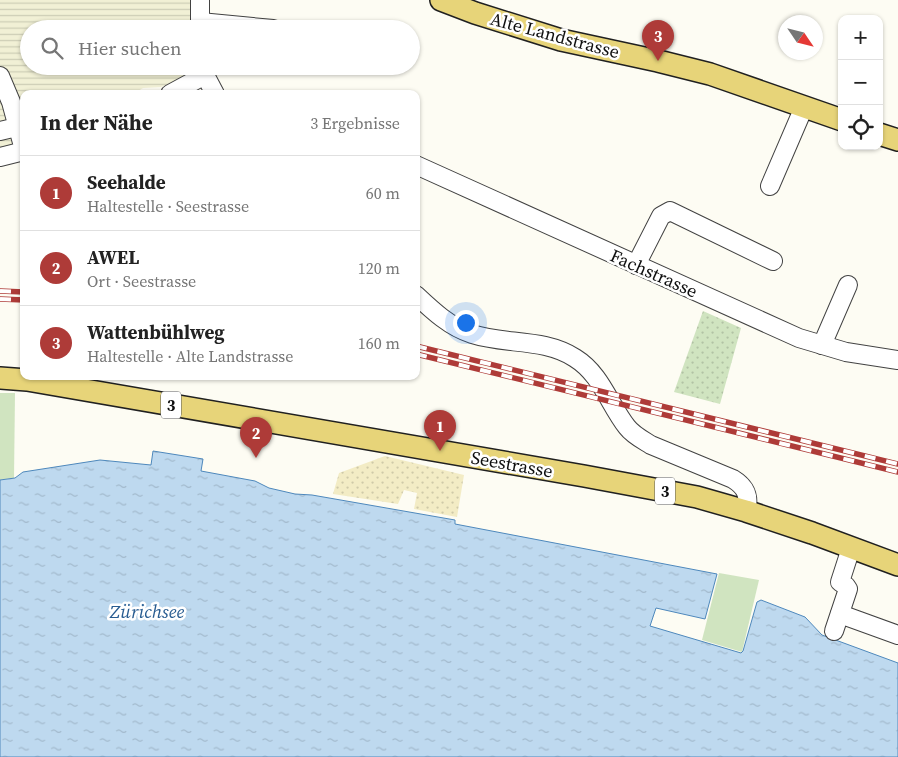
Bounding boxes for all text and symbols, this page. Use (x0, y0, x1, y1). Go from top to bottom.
street label: Alte Landstrasse (488, 6, 622, 64)
north arrow (778, 15, 823, 60)
map controls (838, 15, 883, 150)
button: + (838, 15, 883, 60)
search box (20, 20, 420, 75)
pin: 3 (642, 20, 674, 61)
icon: search (38, 34, 66, 62)
text: Hier suchen (78, 35, 182, 61)
button: − (838, 60, 883, 105)
button: locate (838, 105, 883, 150)
text: In der Nähe (40, 108, 153, 137)
text: 3 Ergebnisse (310, 112, 400, 134)
text: Seehalde (87, 169, 166, 195)
text: 1 (52, 182, 60, 204)
text: 60 m (366, 182, 400, 204)
text: Haltestelle · Seestrasse (87, 195, 249, 217)
street label: Fachstrasse (606, 243, 702, 303)
text: AWEL (87, 244, 139, 270)
text: 2 (52, 257, 60, 279)
text: 120 m (358, 257, 400, 279)
text: Ort · Seestrasse (87, 270, 196, 292)
your location (453, 310, 479, 336)
text: Wattenbühlweg (87, 319, 225, 345)
text: 3 (52, 332, 60, 354)
text: 160 m (358, 332, 400, 354)
text: Haltestelle · Alte Landstrasse (87, 345, 293, 367)
road number: 3 (161, 392, 181, 418)
pin: 1 (424, 410, 456, 451)
pin: 2 (240, 417, 272, 458)
street label: Seestrasse (469, 445, 555, 483)
road number: 3 (655, 478, 675, 504)
water label: Zürichsee (109, 598, 184, 624)

